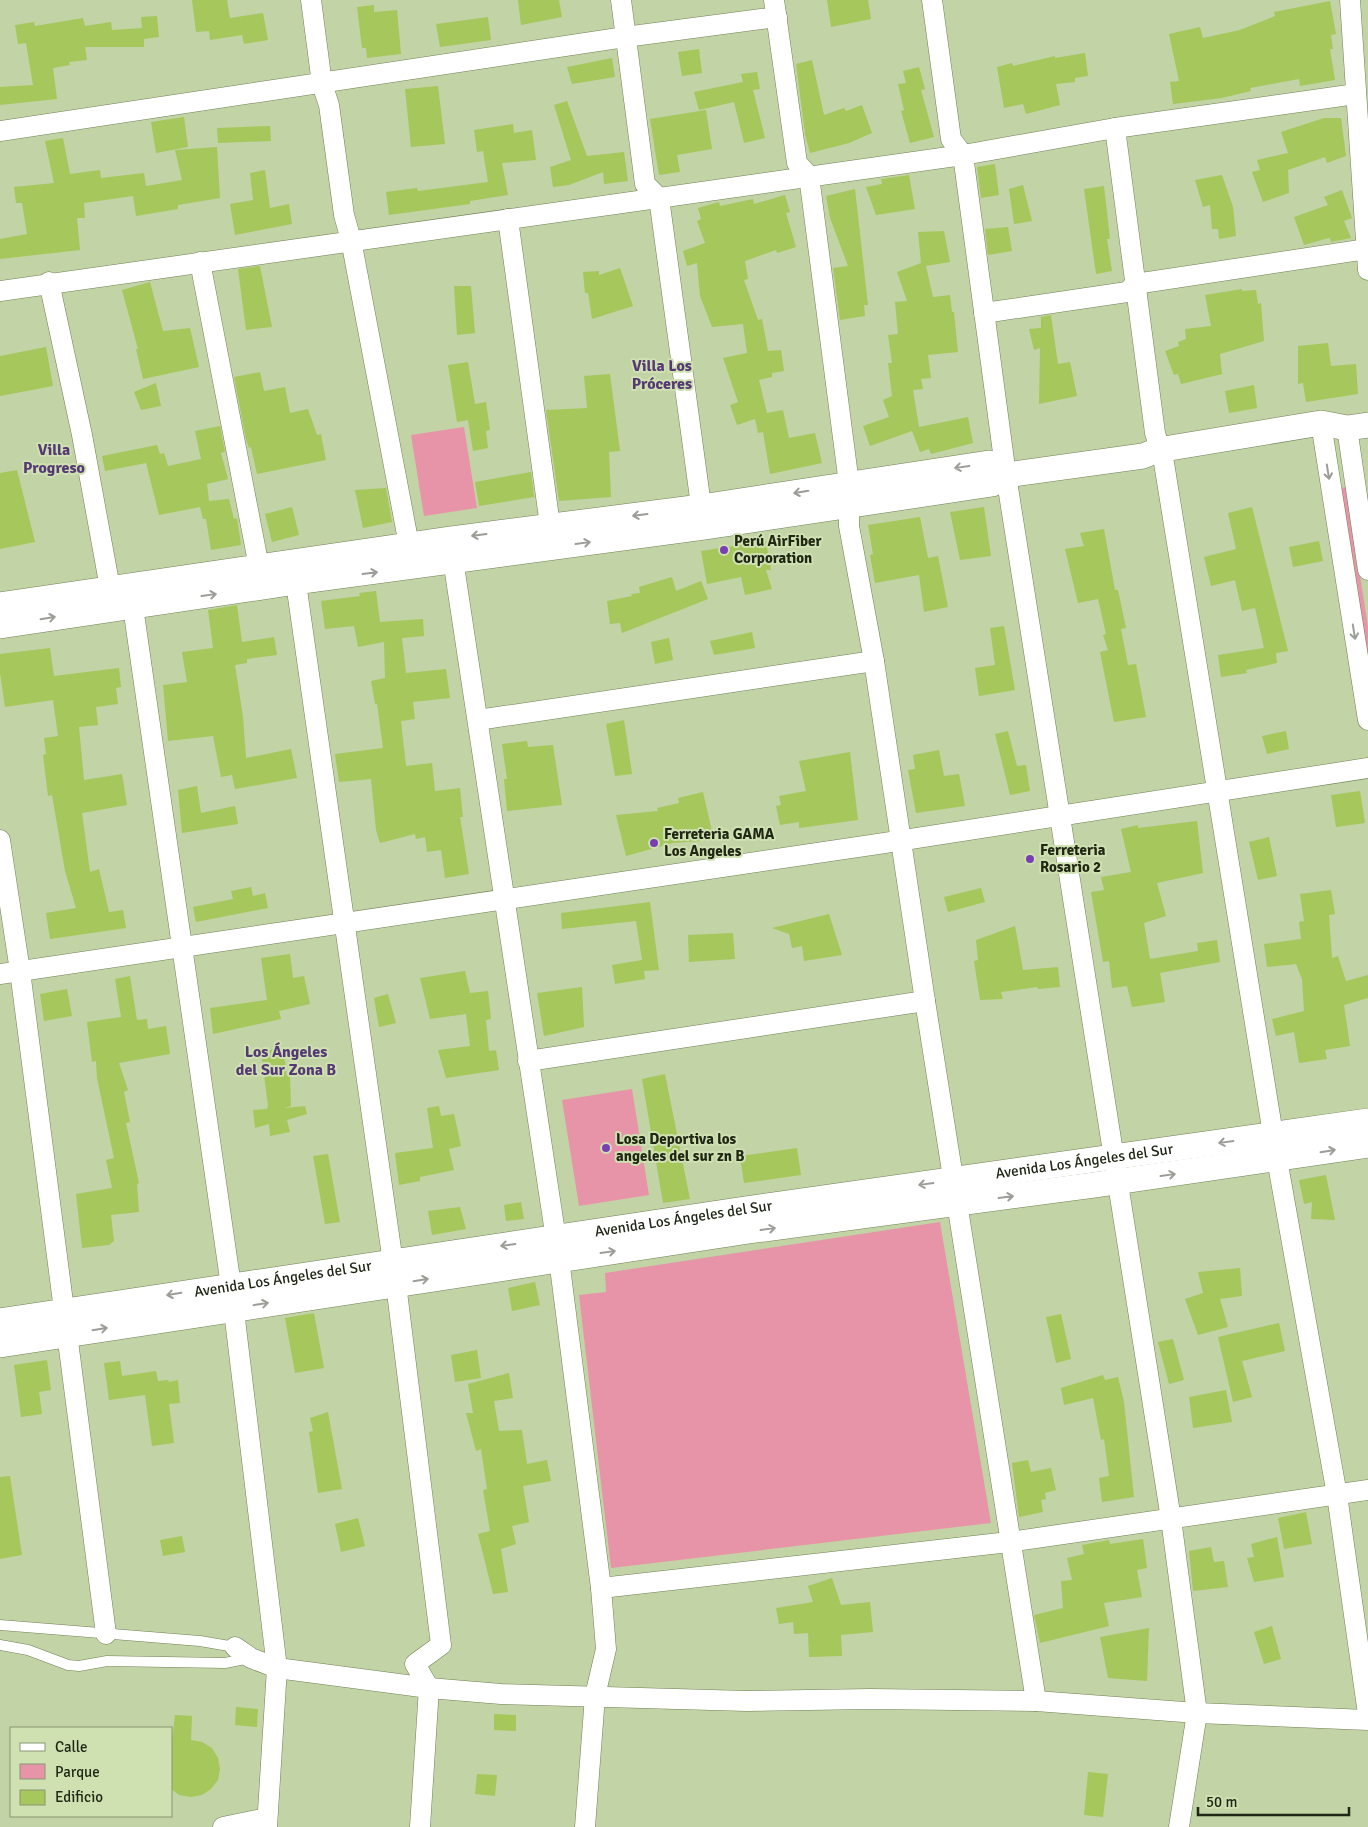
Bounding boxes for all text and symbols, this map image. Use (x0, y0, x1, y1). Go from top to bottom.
district label: Villa Los Próceres (632, 356, 692, 394)
district label: Villa Progreso (23, 440, 85, 478)
one-way arrow (954, 463, 970, 473)
one-way arrow (1324, 463, 1334, 479)
one-way arrow (793, 487, 809, 497)
one-way arrow (632, 510, 648, 520)
one-way arrow (471, 530, 487, 540)
place label: Perú AirFiber Corporation (734, 532, 821, 567)
one-way arrow (575, 538, 591, 548)
marker: Perú AirFiber Corporation (718, 544, 730, 556)
one-way arrow (362, 567, 378, 577)
one-way arrow (201, 589, 217, 599)
one-way arrow (40, 613, 56, 623)
one-way arrow (1349, 624, 1359, 640)
place label: Ferreteria GAMA Los Angeles (664, 825, 775, 860)
marker: Ferreteria GAMA Los Angeles (648, 837, 660, 849)
place label: Ferreteria Rosario 2 (1040, 841, 1106, 876)
marker: Ferreteria Rosario 2 (1024, 853, 1036, 865)
district label: Los Ángeles del Sur Zona B (236, 1042, 336, 1080)
place label: Losa Deportiva los angeles del sur zn B (616, 1130, 744, 1165)
one-way arrow (1218, 1138, 1234, 1148)
street label: Avenida Los Ángeles del Sur (994, 1140, 1175, 1183)
marker: Losa Deportiva los angeles del sur zn B (600, 1142, 612, 1154)
one-way arrow (1320, 1146, 1336, 1156)
one-way arrow (1159, 1170, 1175, 1180)
one-way arrow (919, 1179, 935, 1189)
one-way arrow (998, 1191, 1014, 1201)
street label: Avenida Los Ángeles del Sur (593, 1196, 774, 1240)
one-way arrow (760, 1223, 776, 1233)
one-way arrow (500, 1241, 516, 1251)
one-way arrow (599, 1247, 615, 1257)
street label: Avenida Los Ángeles del Sur (193, 1256, 373, 1301)
one-way arrow (413, 1275, 429, 1285)
one-way arrow (166, 1290, 182, 1300)
one-way arrow (252, 1299, 268, 1309)
one-way arrow (92, 1324, 108, 1334)
legend (10, 1727, 172, 1817)
text: Calle (55, 1738, 88, 1756)
text: Parque (55, 1763, 100, 1781)
scale bar (1198, 1784, 1349, 1816)
text: Edificio (55, 1788, 103, 1806)
text: 50 m (1206, 1793, 1237, 1811)

